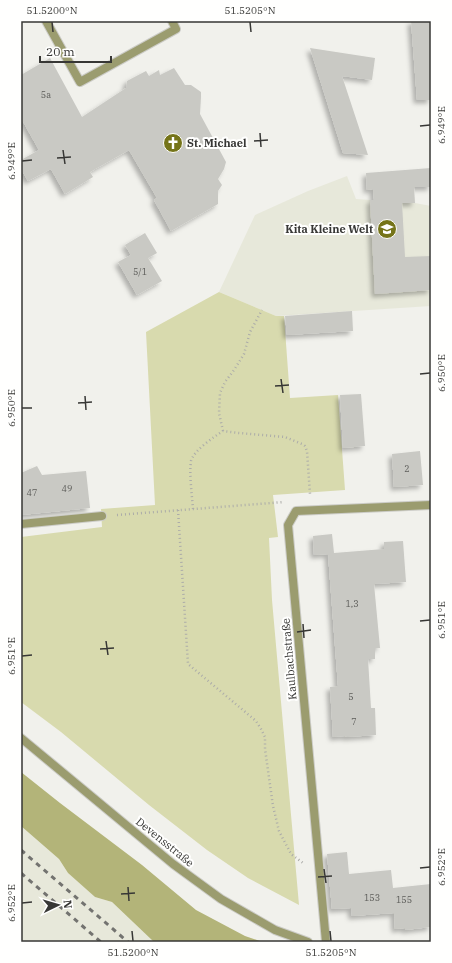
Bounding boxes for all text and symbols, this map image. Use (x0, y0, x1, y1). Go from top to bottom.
text: 51.5200°N (26, 4, 78, 17)
text: 51.5205°N (224, 4, 276, 17)
scale bar (40, 38, 111, 64)
text: 20 m (46, 44, 75, 59)
house number: 5a (41, 89, 51, 100)
text: 6.949°E (435, 106, 448, 144)
church icon: St. Michael (162, 132, 184, 154)
place label: St. Michael (187, 136, 247, 150)
text: 6.949°E (5, 142, 18, 180)
school or university icon: Kita Kleine Welt (376, 218, 398, 240)
place label: Kita Kleine Welt (285, 222, 373, 236)
house number: 5/1 (133, 266, 147, 277)
text: 6.950°E (435, 354, 448, 392)
text: 6.950°E (5, 389, 18, 427)
house number: 2 (404, 463, 410, 474)
house number: 49 (62, 483, 72, 494)
house number: 47 (27, 487, 37, 498)
house number: 1,3 (345, 598, 359, 609)
text: 6.951°E (435, 601, 448, 639)
street label: Kaulbachstraße (278, 617, 300, 700)
text: 6.951°E (5, 637, 18, 675)
house number: 5 (348, 691, 354, 702)
house number: 7 (351, 716, 357, 727)
street label: Devensstraße (133, 814, 197, 870)
text: 6.952°E (435, 848, 448, 886)
text: 6.952°E (5, 884, 18, 922)
north arrow (38, 885, 78, 925)
house number: 153 (364, 892, 380, 903)
house number: 155 (396, 894, 412, 905)
text: N (61, 899, 75, 909)
text: 51.5200°N (107, 946, 159, 959)
text: 51.5205°N (305, 946, 357, 959)

